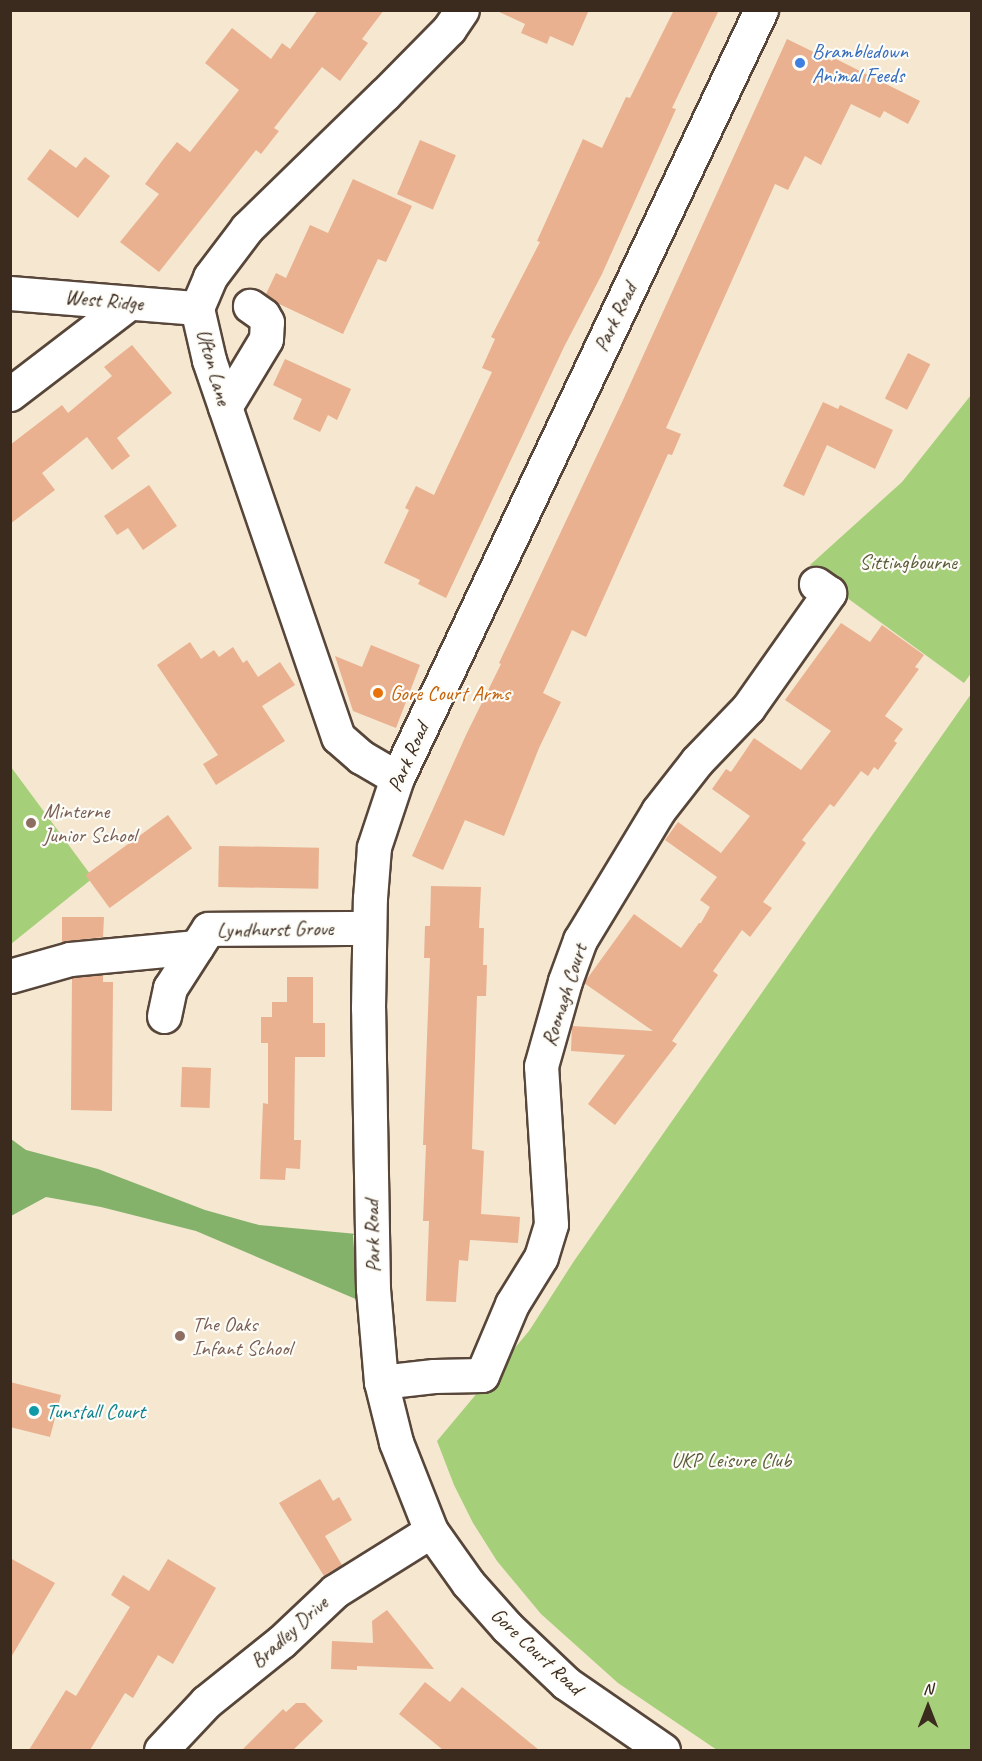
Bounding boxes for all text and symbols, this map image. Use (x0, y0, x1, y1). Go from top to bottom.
place label: Brambledown Animal Feeds (812, 38, 908, 88)
marker: Brambledown Animal Feeds (793, 56, 807, 70)
street label: Park Road (588, 278, 642, 356)
street label: West Ridge (64, 284, 144, 316)
street label: Ufton Lane (191, 326, 237, 408)
park label: Sittingbourne (859, 549, 957, 575)
place label: Gore Court Arms (390, 680, 510, 706)
marker: Gore Court Arms (371, 686, 385, 700)
street label: Park Road (382, 718, 434, 796)
place label: Minterne Junior School (43, 798, 135, 848)
marker: Minterne Junior School (24, 816, 38, 830)
street label: Lyndhurst Grove (216, 915, 334, 943)
street label: Roonagh Court (536, 941, 592, 1049)
street label: Park Road (358, 1199, 386, 1273)
place label: The Oaks Infant School (192, 1311, 292, 1361)
marker: The Oaks Infant School (173, 1329, 187, 1343)
place label: Tunstall Court (46, 1398, 145, 1424)
marker: Tunstall Court (27, 1404, 41, 1418)
park label: UKP Leisure Club (671, 1447, 791, 1473)
street label: Bradley Drive (245, 1590, 333, 1674)
street label: Gore Court Road (486, 1602, 588, 1700)
north arrow (898, 1677, 958, 1737)
text: N (923, 1679, 933, 1699)

